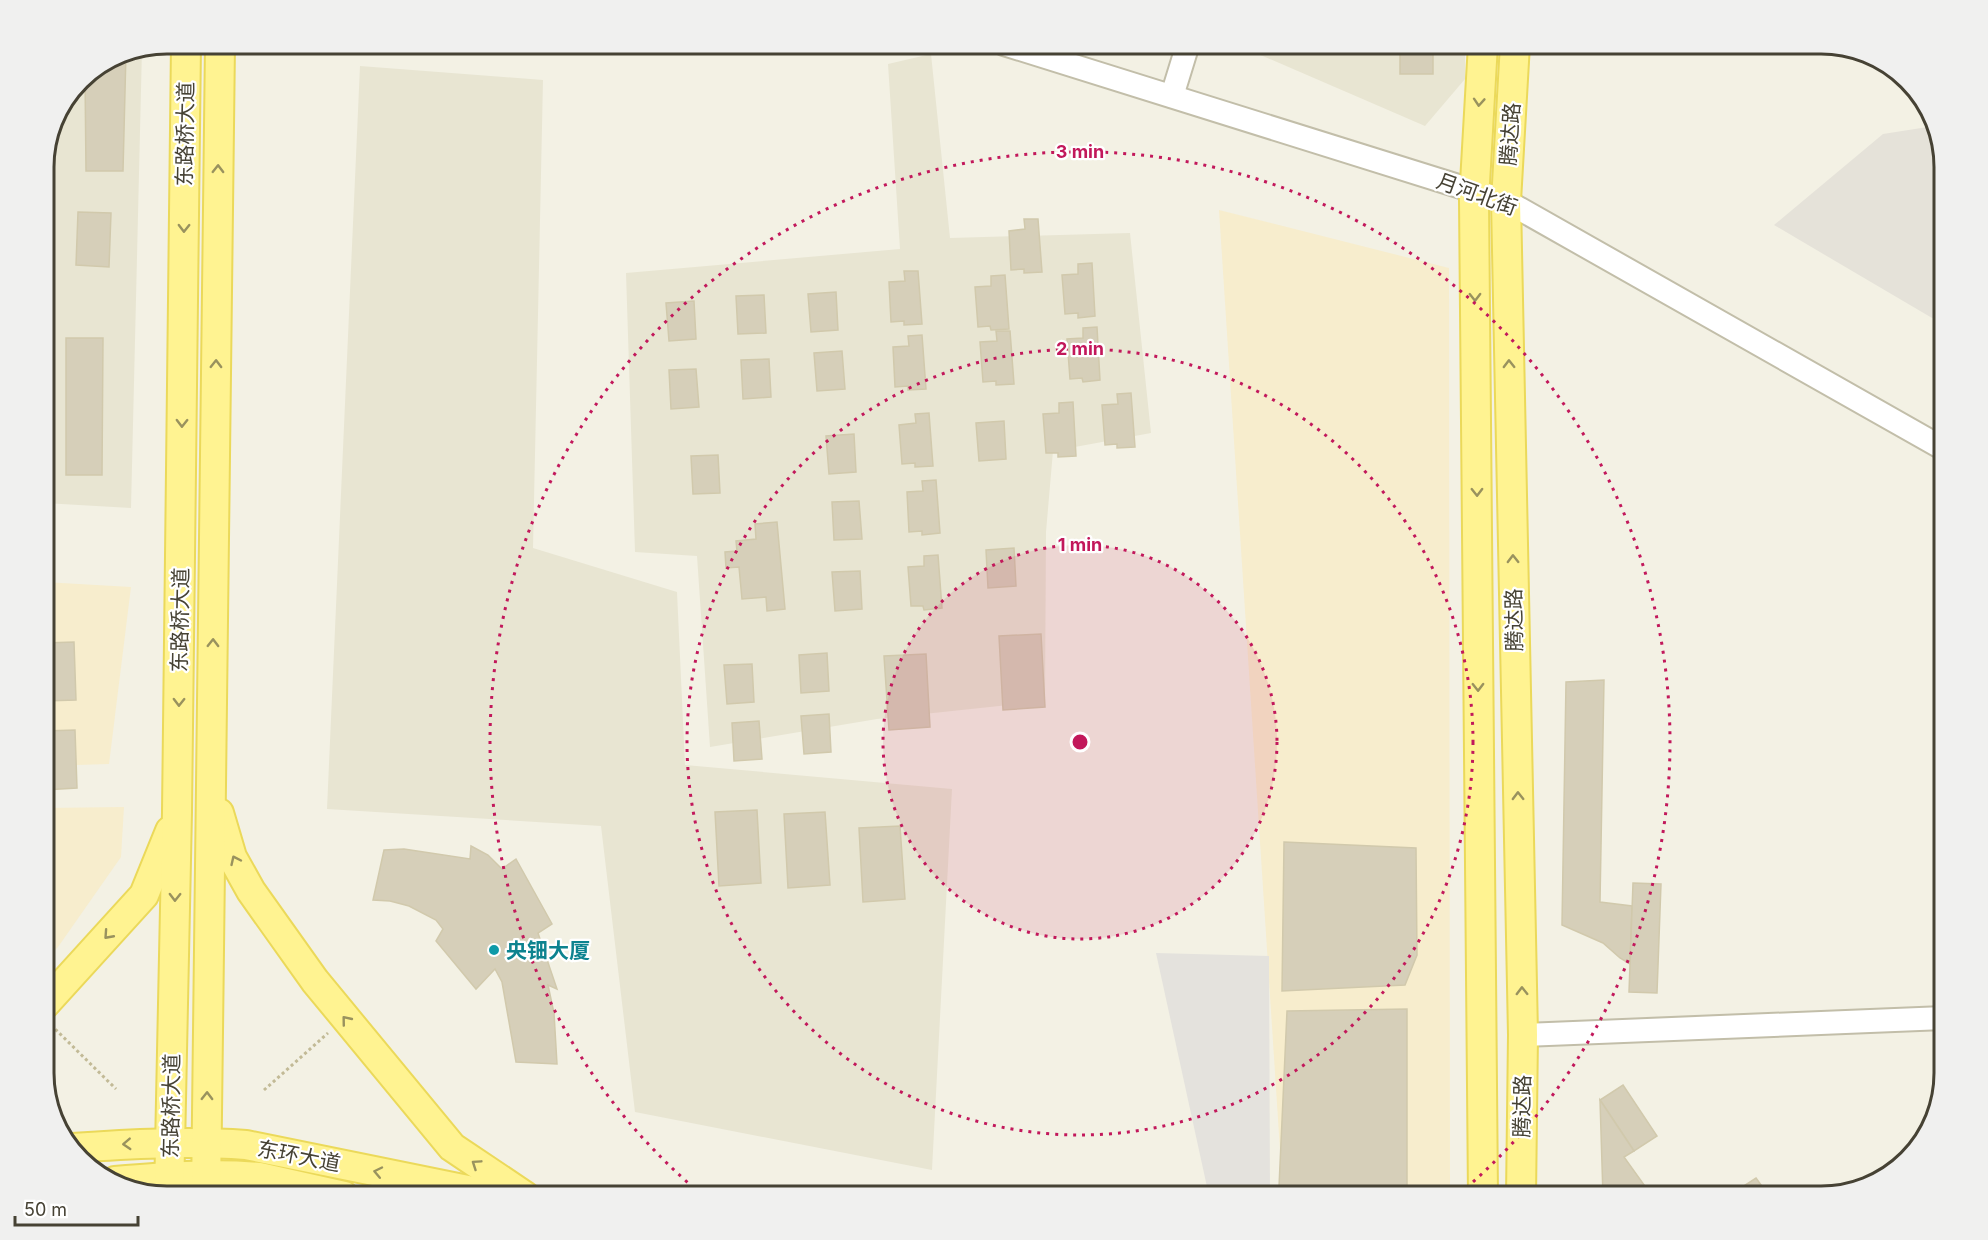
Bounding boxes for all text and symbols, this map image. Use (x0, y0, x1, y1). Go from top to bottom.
street label: 东路桥大道 (172, 81, 198, 187)
one-way arrow (1473, 97, 1486, 106)
street label: 腾达路 (1495, 102, 1525, 166)
text: 3 min (1056, 141, 1104, 162)
one-way arrow (212, 164, 224, 173)
street label: 月河北街 (1433, 168, 1521, 220)
one-way arrow (178, 223, 190, 232)
one-way arrow (1469, 292, 1481, 301)
text: 2 min (1056, 338, 1104, 359)
one-way arrow (210, 359, 222, 368)
one-way arrow (1503, 360, 1515, 369)
one-way arrow (176, 418, 188, 427)
one-way arrow (1470, 487, 1483, 496)
text: 1 min (1058, 534, 1102, 555)
one-way arrow (1507, 555, 1519, 564)
street label: 东路桥大道 (167, 567, 193, 673)
street label: 腾达路 (1501, 588, 1527, 652)
one-way arrow (207, 638, 219, 647)
one-way arrow (1472, 682, 1485, 691)
one-way arrow (173, 697, 185, 706)
centre of rings (1070, 732, 1090, 752)
one-way arrow (1512, 792, 1524, 801)
one-way arrow (230, 856, 242, 867)
one-way arrow (169, 892, 182, 901)
one-way arrow (104, 928, 115, 938)
place label: 央钿大厦 (506, 938, 590, 963)
marker: 央钿大厦 (487, 943, 501, 957)
one-way arrow (1516, 987, 1528, 996)
one-way arrow (343, 1016, 354, 1027)
street label: 东路桥大道 (158, 1053, 184, 1159)
street label: 腾达路 (1509, 1074, 1535, 1138)
one-way arrow (201, 1092, 213, 1101)
street label: 东环大道 (255, 1136, 343, 1176)
one-way arrow (122, 1138, 131, 1151)
one-way arrow (472, 1160, 483, 1171)
one-way arrow (373, 1166, 383, 1179)
scale bar (15, 1189, 138, 1227)
text: 50 m (24, 1199, 67, 1220)

